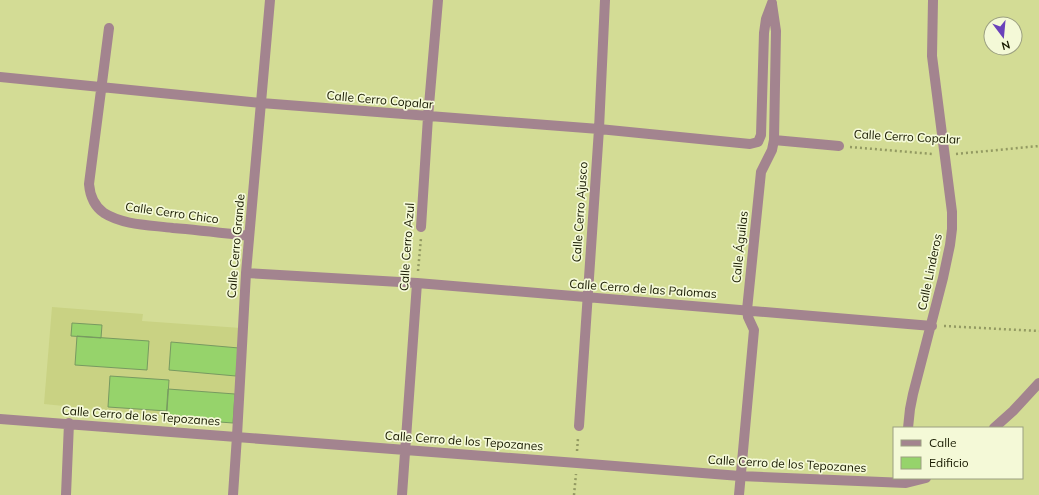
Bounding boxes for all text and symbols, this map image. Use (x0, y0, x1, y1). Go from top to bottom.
north arrow (983, 16, 1023, 56)
text: N (1000, 38, 1012, 53)
street label: Calle Cerro Copalar (326, 87, 435, 112)
street label: Calle Cerro Copalar (853, 126, 961, 147)
street label: Calle Cerro Ajusco (569, 161, 591, 263)
street label: Calle Cerro Grande (223, 193, 248, 299)
street label: Calle Cerro Chico (124, 199, 220, 227)
street label: Calle Cerro Azul (396, 202, 417, 292)
street label: Calle Águilas (728, 210, 751, 284)
street label: Calle Linderos (914, 232, 945, 312)
street label: Calle Cerro de las Palomas (569, 276, 717, 301)
street label: Calle Cerro de los Tepozanes (61, 402, 221, 429)
street label: Calle Cerro de los Tepozanes (384, 427, 544, 454)
legend (893, 427, 1023, 479)
text: Calle (929, 435, 956, 450)
street label: Calle Cerro de los Tepozanes (707, 452, 867, 475)
text: Edificio (929, 455, 969, 470)

